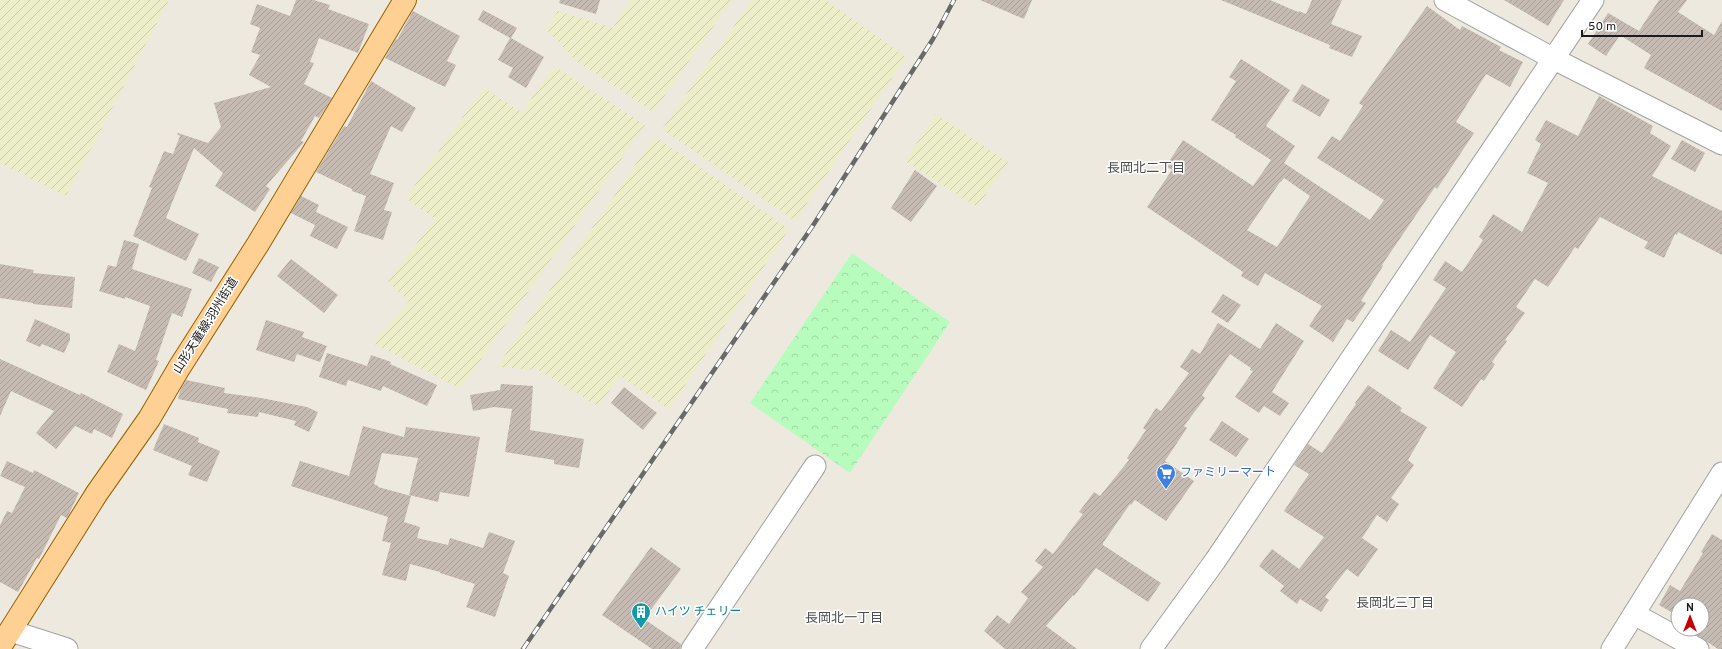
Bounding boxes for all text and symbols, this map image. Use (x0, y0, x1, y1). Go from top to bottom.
scale bar (1582, 12, 1702, 38)
text: 50 m (1588, 19, 1616, 35)
district label: 長岡北二丁目 (1107, 160, 1185, 177)
street label: 山形天童線;羽州街道 (170, 275, 242, 377)
supermarket icon: ファミリーマート (1155, 462, 1177, 490)
place label: ファミリーマート (1180, 465, 1276, 481)
district label: 長岡北三丁目 (1356, 595, 1434, 612)
north arrow (1670, 597, 1710, 637)
building icon: ハイツ チェリー (630, 601, 652, 629)
text: N (1686, 601, 1694, 615)
place label: ハイツ チェリー (655, 604, 742, 620)
district label: 長岡北一丁目 (805, 610, 883, 627)

